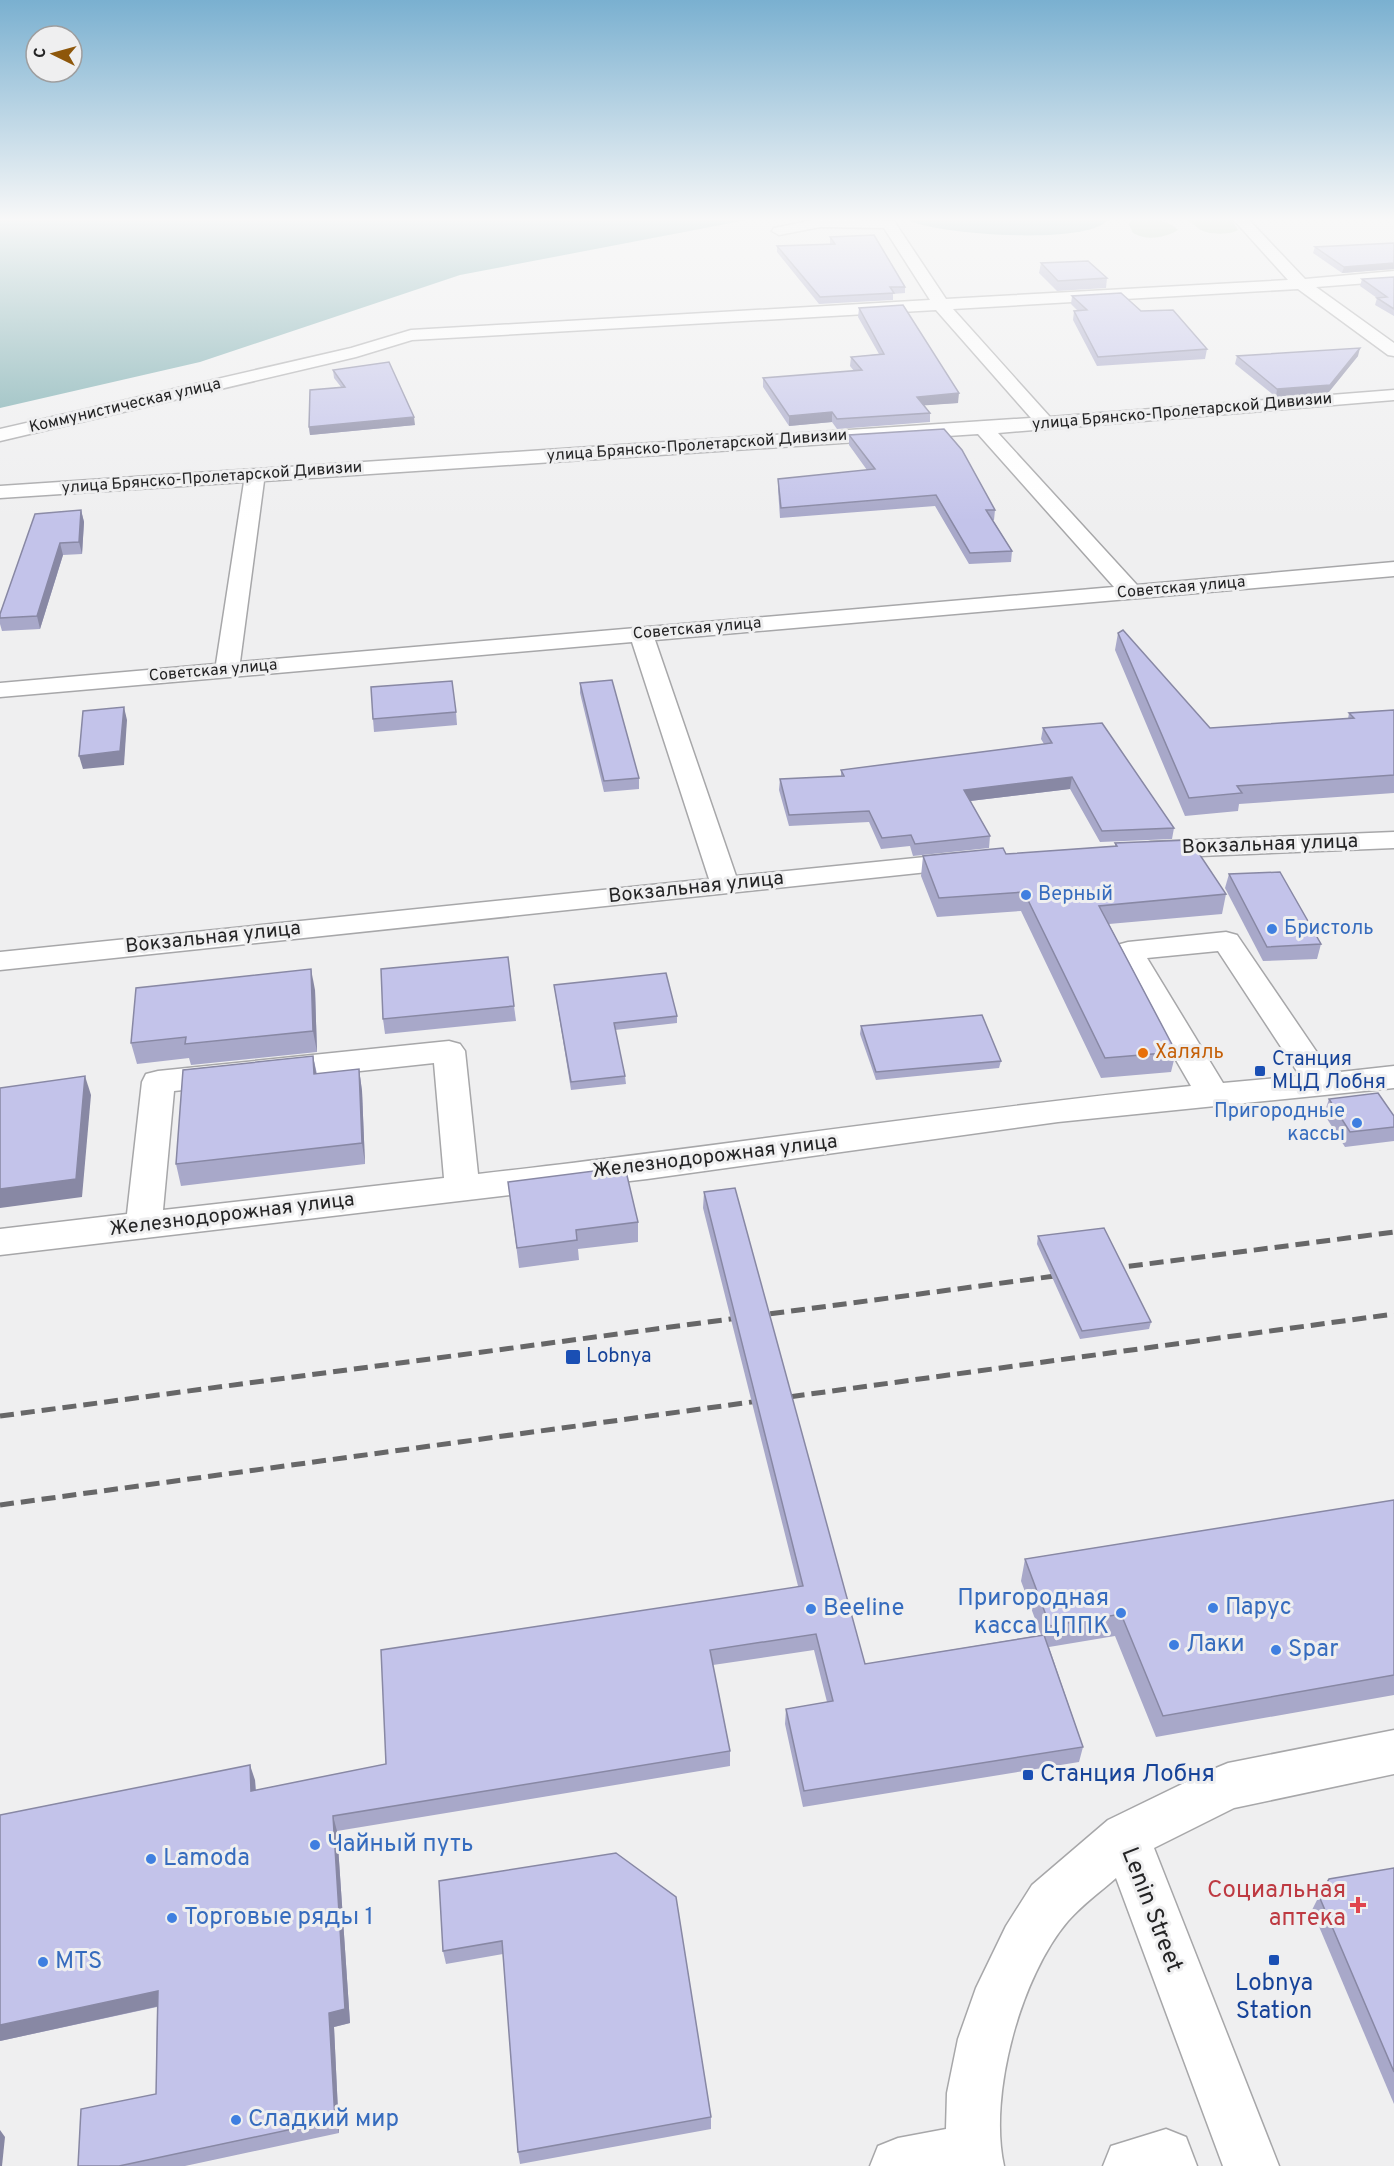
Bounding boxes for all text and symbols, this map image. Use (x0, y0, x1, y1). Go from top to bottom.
north arrow (24, 24, 84, 84)
text: С (31, 47, 51, 59)
street label: Коммунистическая улица (27, 374, 223, 438)
street label: улица Брянско-Пролетарской Дивизии (1031, 389, 1333, 435)
street label: улица Брянско-Пролетарской Дивизии (546, 426, 848, 466)
street label: улица Брянско-Пролетарской Дивизии (61, 458, 363, 498)
street label: Советская улица (1116, 572, 1246, 604)
street label: Советская улица (632, 613, 762, 645)
street label: Советская улица (148, 655, 278, 687)
street label: Вокзальная улица (1181, 829, 1359, 861)
street label: Вокзальная улица (607, 866, 785, 910)
place label: Верный (1038, 882, 1113, 908)
marker: Верный (1019, 888, 1033, 902)
street label: Вокзальная улица (124, 916, 302, 960)
place label: Бристоль (1284, 916, 1374, 942)
marker: Бристоль (1265, 922, 1279, 936)
place label: Халяль (1155, 1040, 1224, 1066)
marker: Халяль (1136, 1046, 1150, 1060)
place label: Станция МЦД Лобня (1272, 1047, 1386, 1096)
marker: Станция МЦД Лобня (1253, 1064, 1267, 1078)
place label: Пригородные кассы (1214, 1099, 1345, 1148)
marker: Пригородные кассы (1350, 1116, 1364, 1130)
street label: Железнодорожная улица (591, 1129, 839, 1185)
street label: Железнодорожная улица (108, 1187, 356, 1243)
place label: Lobnya (586, 1344, 651, 1370)
marker: Lobnya (564, 1348, 582, 1366)
place label: Пригородная касса ЦППК (957, 1584, 1109, 1642)
place label: Парус (1225, 1593, 1292, 1623)
place label: Beeline (823, 1594, 904, 1624)
marker: Парус (1206, 1601, 1220, 1615)
marker: Beeline (804, 1602, 818, 1616)
marker: Пригородная касса ЦППК (1114, 1606, 1128, 1620)
place label: Лаки (1186, 1630, 1245, 1660)
place label: Spar (1288, 1635, 1339, 1665)
marker: Лаки (1167, 1638, 1181, 1652)
marker: Spar (1269, 1643, 1283, 1657)
place label: Станция Лобня (1040, 1760, 1215, 1790)
marker: Станция Лобня (1021, 1768, 1035, 1782)
place label: Чайный путь (327, 1830, 473, 1860)
marker: Чайный путь (308, 1838, 322, 1852)
street label: Lenin Street (1113, 1843, 1189, 1977)
place label: Lamoda (163, 1844, 250, 1874)
marker: Lamoda (144, 1852, 158, 1866)
place label: Социальная аптека (1207, 1876, 1346, 1934)
marker: Социальная аптека (1351, 1898, 1365, 1912)
place label: Торговые ряды 1 (184, 1903, 374, 1933)
marker: Торговые ряды 1 (165, 1911, 179, 1925)
place label: MTS (55, 1947, 102, 1977)
marker: Lobnya Station (1267, 1953, 1281, 1967)
marker: MTS (36, 1955, 50, 1969)
place label: Lobnya Station (1235, 1969, 1313, 2027)
place label: Сладкий мир (248, 2105, 399, 2135)
marker: Сладкий мир (229, 2113, 243, 2127)

